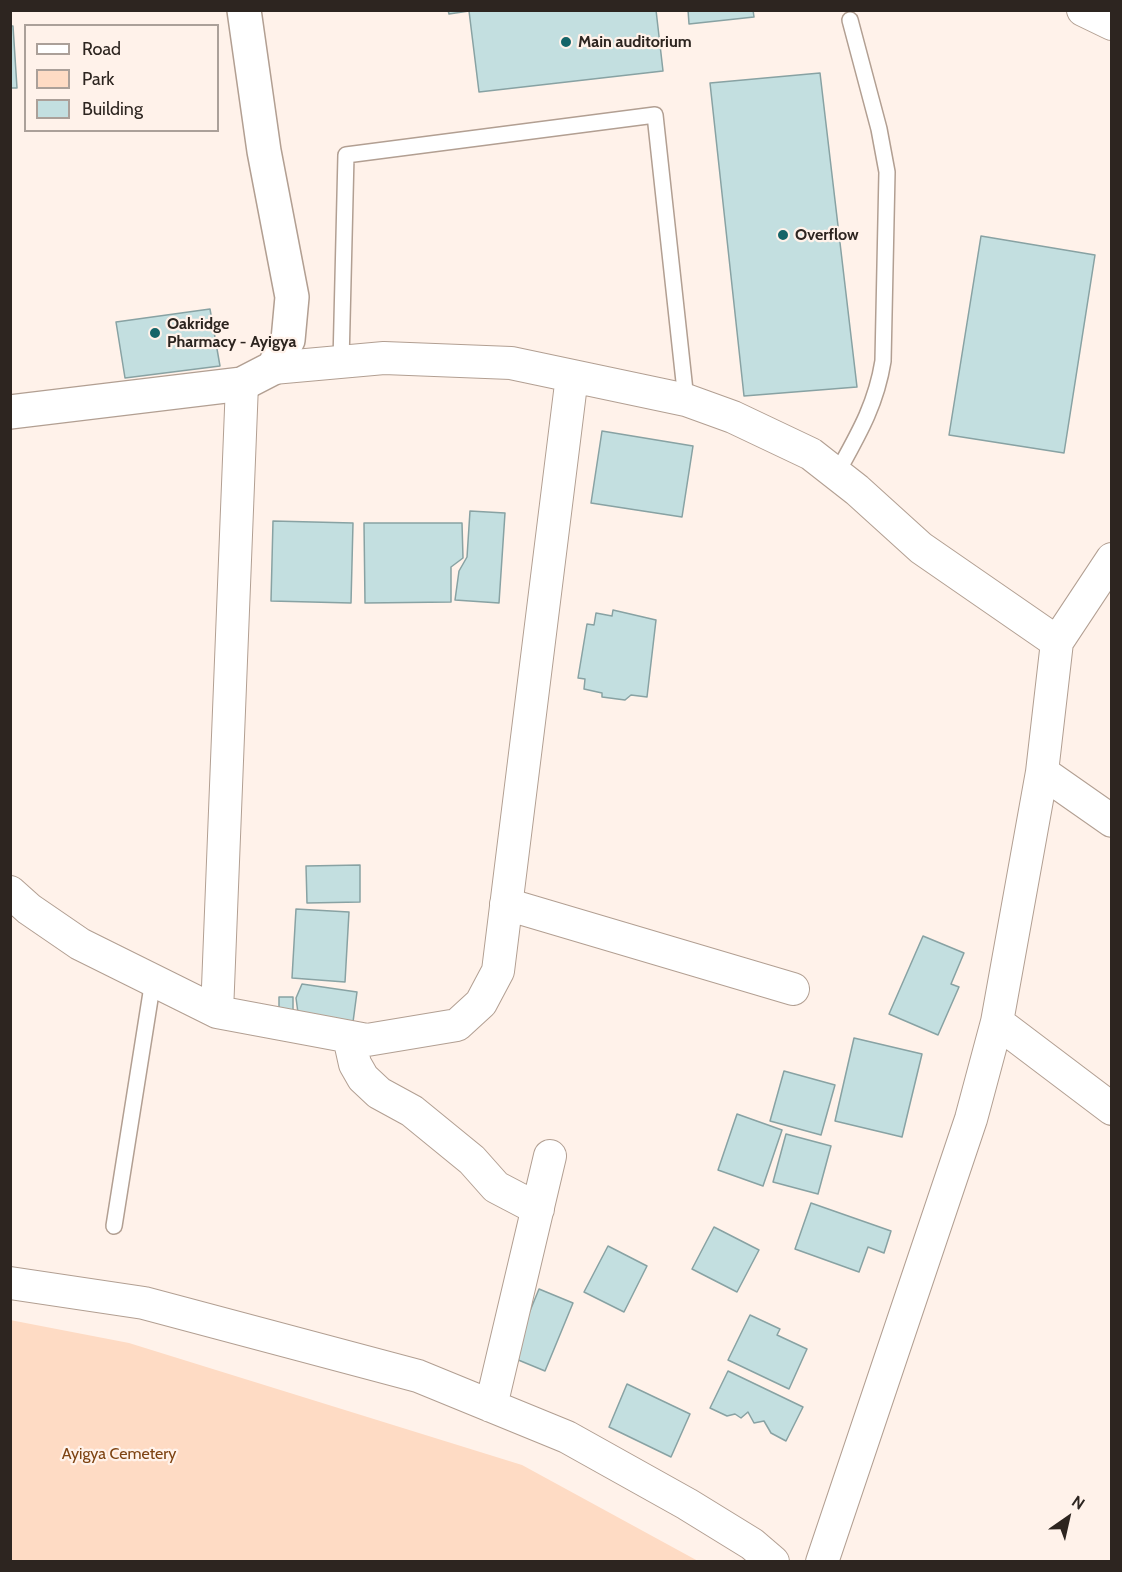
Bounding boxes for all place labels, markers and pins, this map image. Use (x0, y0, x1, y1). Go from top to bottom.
place label: Main auditorium (578, 32, 692, 52)
marker: Main auditorium (559, 35, 573, 49)
place label: Overflow (795, 225, 859, 245)
marker: Overflow (776, 228, 790, 242)
place label: Oakridge Pharmacy - Ayigya (167, 314, 296, 352)
marker: Oakridge Pharmacy - Ayigya (148, 326, 162, 340)

